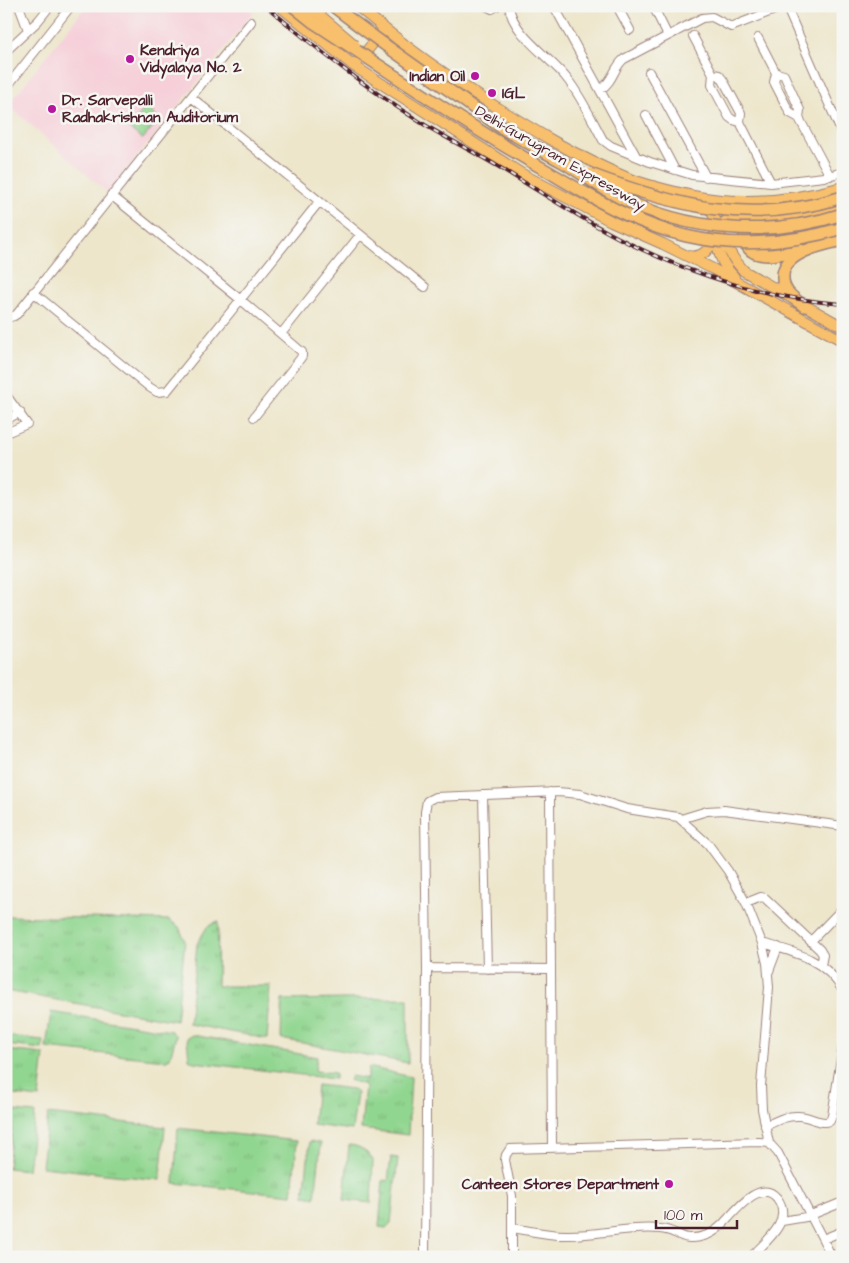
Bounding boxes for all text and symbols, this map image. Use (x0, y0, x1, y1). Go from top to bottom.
place label: Kendriya Vidyalaya No. 2 (139, 40, 242, 79)
marker: Kendriya Vidyalaya No. 2 (124, 53, 136, 65)
place label: Indian Oil (409, 66, 466, 87)
marker: Indian Oil (469, 70, 481, 82)
place label: IGL (502, 83, 526, 104)
marker: IGL (486, 87, 498, 99)
place label: Dr. Sarvepalli Radhakrishnan Auditorium (62, 90, 238, 128)
street label: Delhi-Gurugram Expressway (470, 101, 649, 216)
marker: Dr. Sarvepalli Radhakrishnan Auditorium (46, 103, 58, 115)
place label: Canteen Stores Department (462, 1174, 660, 1195)
marker: Canteen Stores Department (663, 1178, 675, 1190)
scale bar (656, 1198, 738, 1230)
text: 100 m (664, 1205, 703, 1226)

